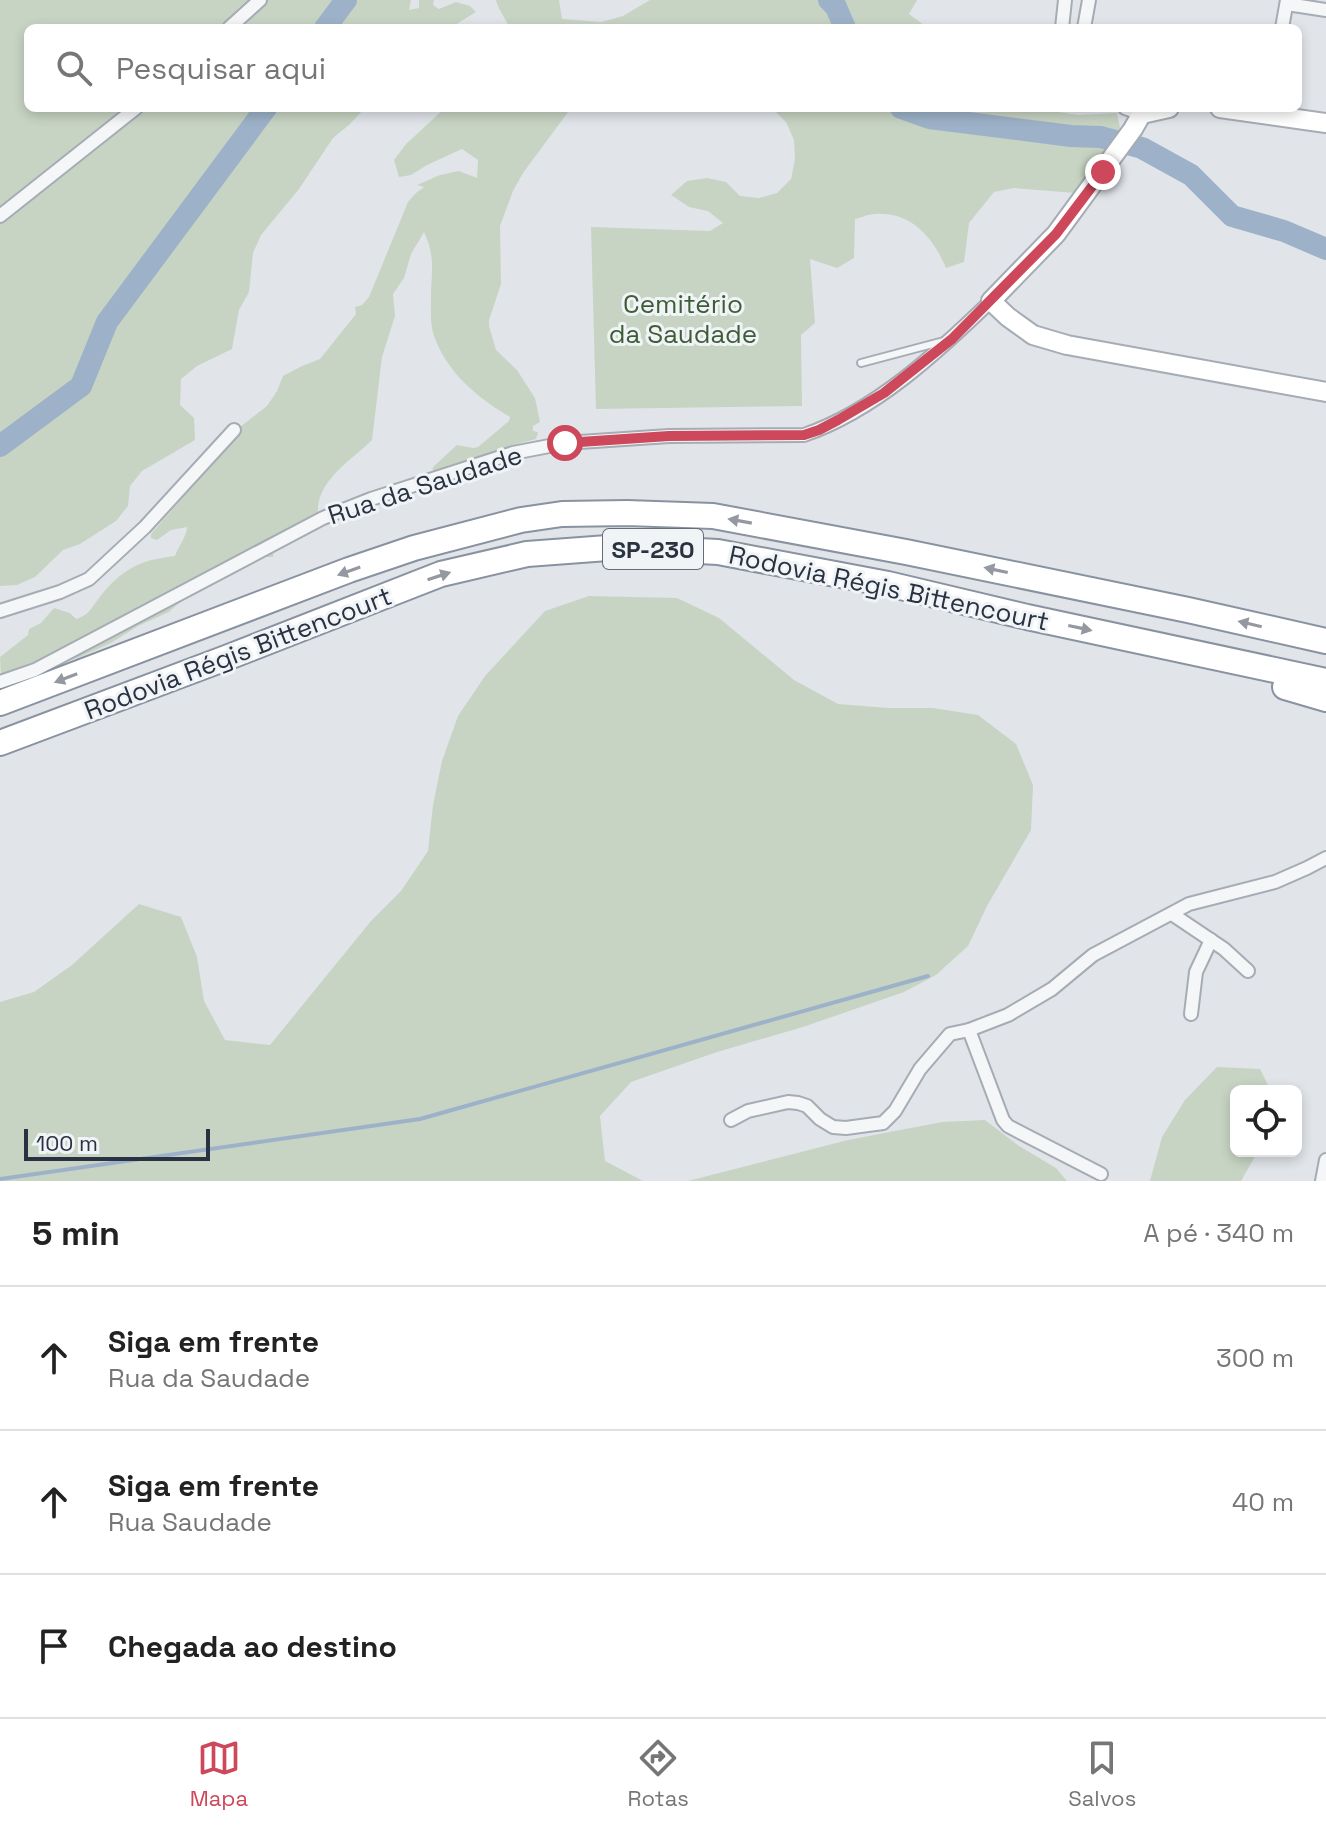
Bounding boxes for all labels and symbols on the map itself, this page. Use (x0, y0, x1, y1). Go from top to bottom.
route end (1085, 154, 1121, 190)
park label: Cemitério da Saudade (609, 287, 757, 351)
route start (547, 425, 583, 461)
street label: Rua da Saudade (324, 438, 526, 532)
one-way arrow (728, 515, 753, 527)
road number: SP-230 (603, 529, 703, 569)
street label: Rodovia Régis Bittencourt (726, 537, 1052, 639)
one-way arrow (983, 564, 1008, 576)
one-way arrow (337, 565, 361, 578)
one-way arrow (427, 569, 451, 582)
street label: Rodovia Régis Bittencourt (79, 579, 397, 727)
one-way arrow (1237, 617, 1262, 630)
one-way arrow (1068, 622, 1093, 635)
one-way arrow (54, 672, 78, 685)
scale bar (24, 1125, 210, 1161)

